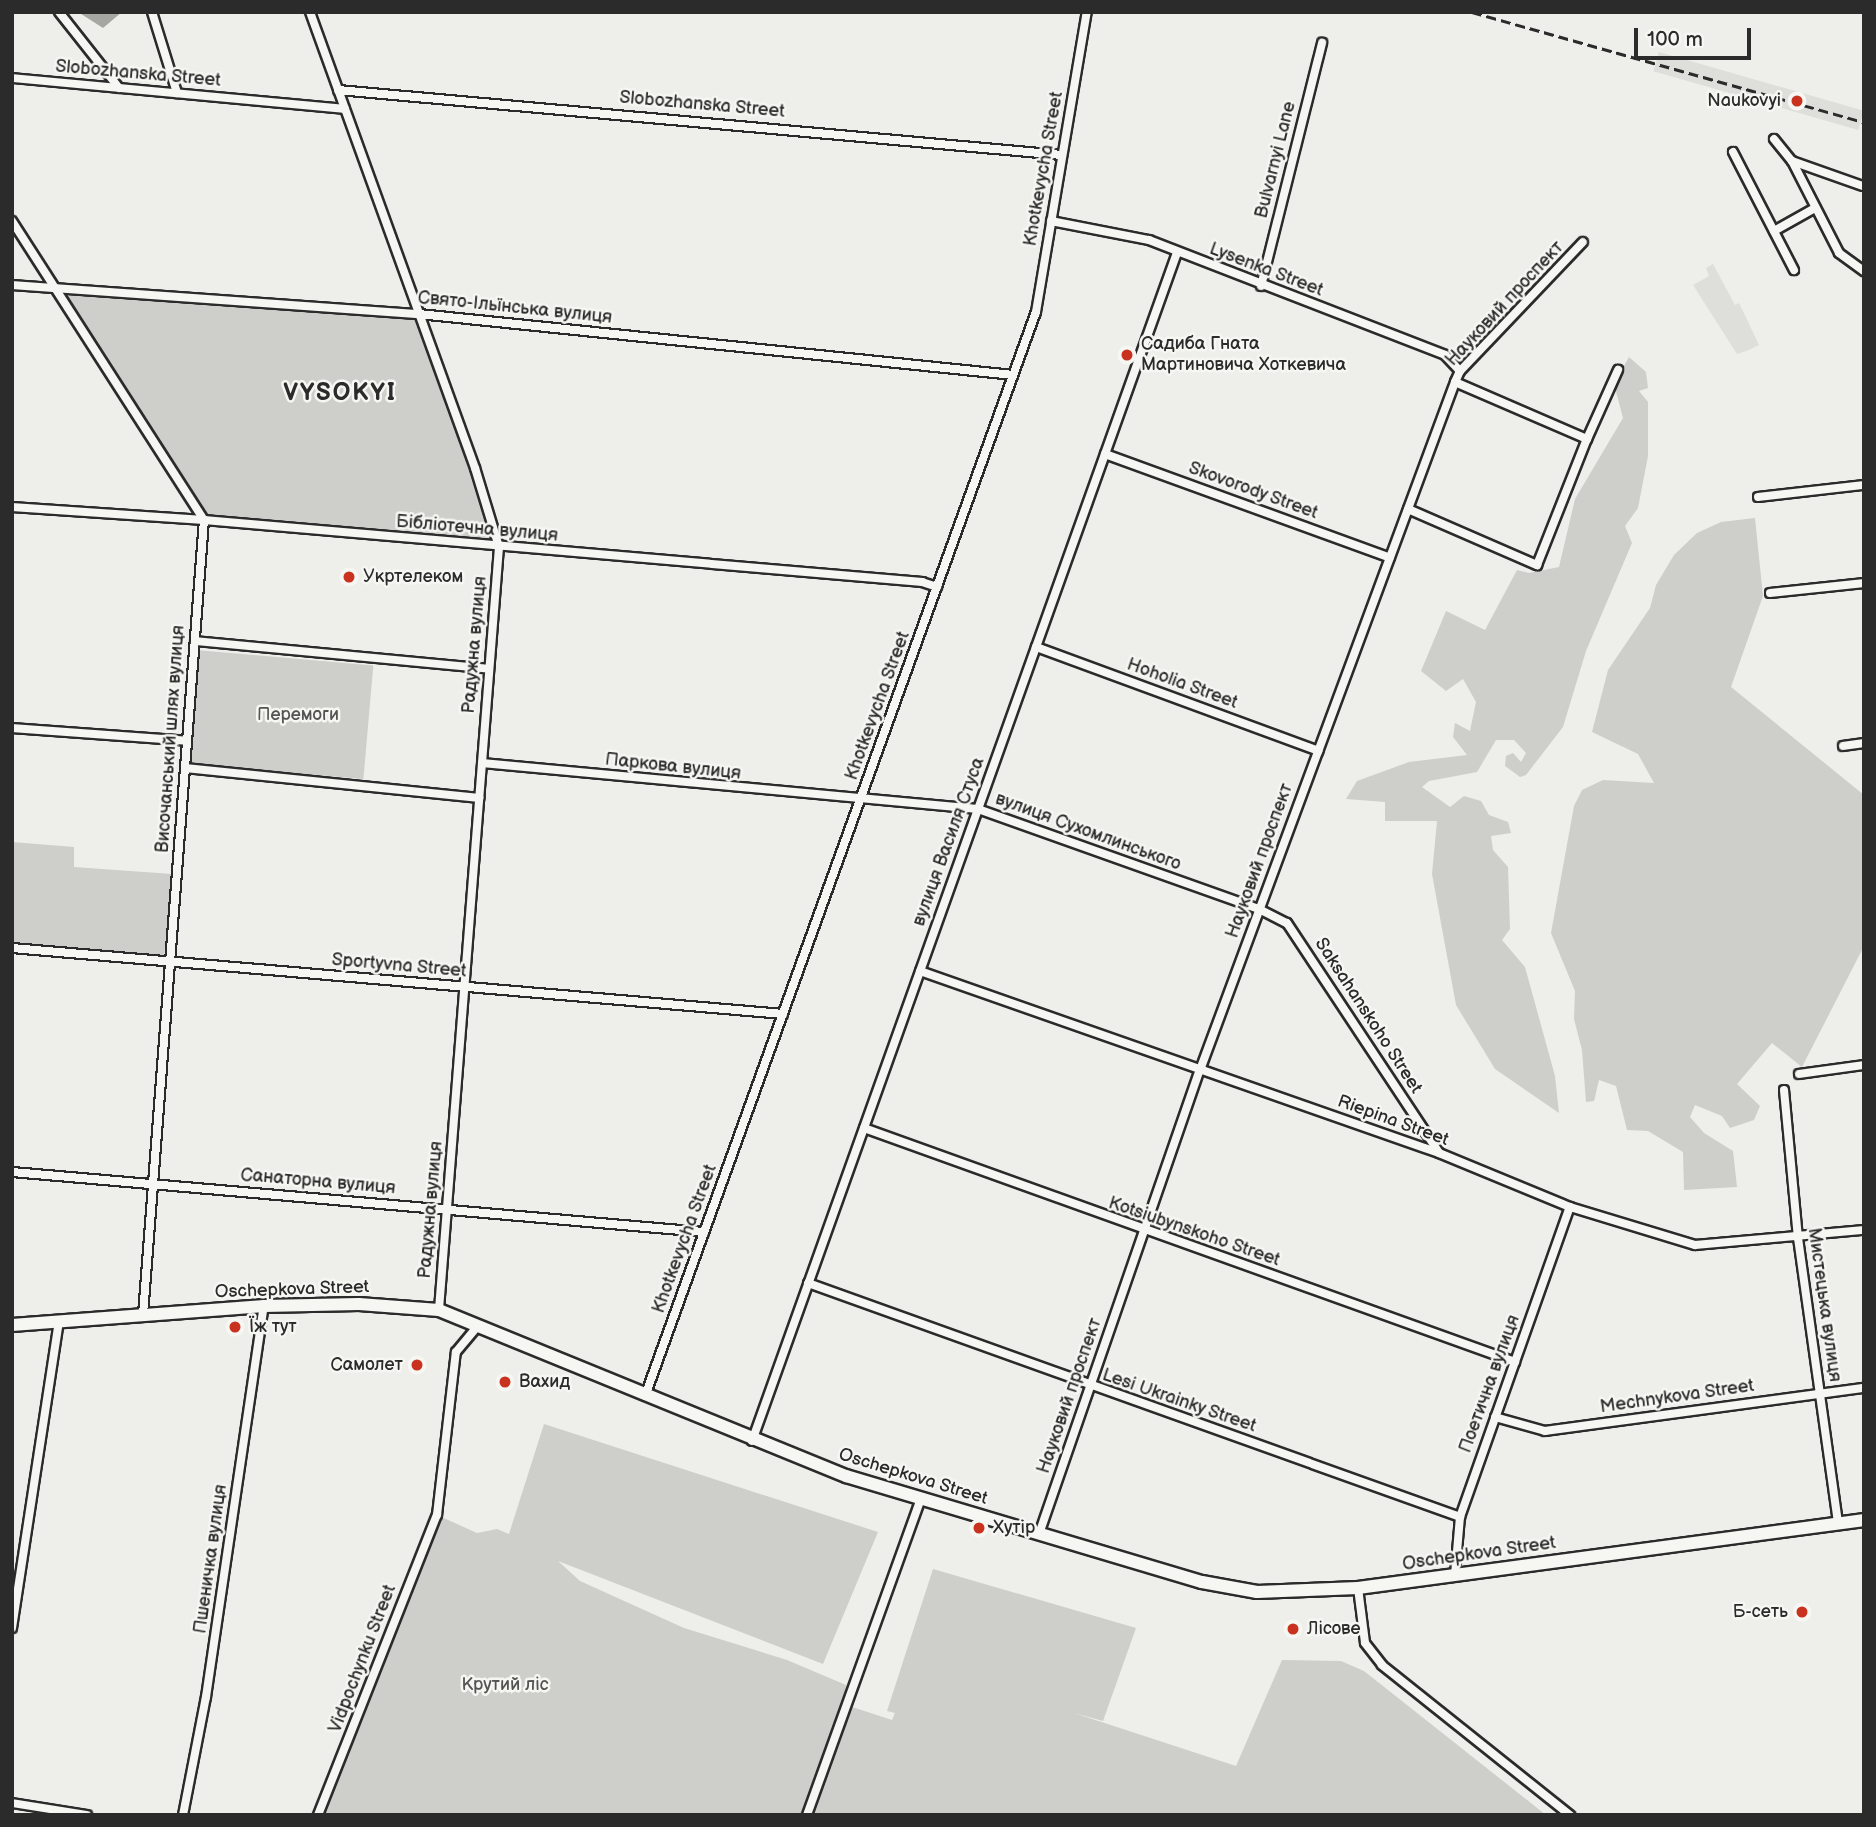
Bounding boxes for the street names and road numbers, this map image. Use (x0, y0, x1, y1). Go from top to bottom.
street label: Slobozhanska Street (54, 56, 222, 92)
street label: Slobozhanska Street (618, 87, 786, 123)
street label: Khotkevycha Street (1020, 90, 1068, 248)
street label: Bulvarnyi Lane (1251, 99, 1301, 221)
street label: Науковий проспект (1442, 237, 1568, 371)
street label: Lysenka Street (1206, 238, 1326, 302)
street label: Свято-Ільїнська вулиця (417, 287, 613, 329)
street label: Skovorody Street (1185, 457, 1321, 525)
street label: Бібліотечна вулиця (395, 511, 559, 547)
street label: Радужна вулиця (458, 575, 492, 715)
street label: Височанський шлях вулиця (152, 625, 190, 853)
street label: Khotkevycha Street (841, 629, 915, 783)
street label: Hoholia Street (1124, 654, 1240, 714)
street label: Паркова вулиця (604, 749, 742, 785)
street label: вулиця Василя Стуса (908, 755, 990, 929)
street label: Науковий проспект (1222, 781, 1298, 941)
street label: вулиця Сухомлинського (992, 788, 1184, 876)
street label: Saksahanskoho Street (1310, 934, 1426, 1098)
street label: Sportyvna Street (331, 949, 467, 983)
street label: Riepina Street (1334, 1091, 1452, 1151)
street label: Радужна вулиця (414, 1140, 448, 1280)
street label: Khotkevycha Street (648, 1162, 722, 1316)
street label: Санаторна вулиця (240, 1164, 396, 1200)
street label: Kotsiubynskoho Street (1105, 1192, 1283, 1272)
street label: Мистецька вулиця (1803, 1227, 1845, 1383)
street label: Oschepkova Street (214, 1277, 370, 1303)
street label: Поетична вулиця (1455, 1312, 1525, 1456)
street label: Науковий проспект (1033, 1316, 1107, 1476)
street label: Lesi Ukrainky Street (1099, 1364, 1259, 1438)
street label: Mechnykova Street (1598, 1375, 1756, 1419)
street label: Oschepkova Street (836, 1444, 990, 1510)
street label: Пшеничка вулиця (190, 1483, 232, 1635)
street label: Oschepkova Street (1401, 1533, 1557, 1575)
street label: Vidpochynku Street (325, 1582, 401, 1736)

